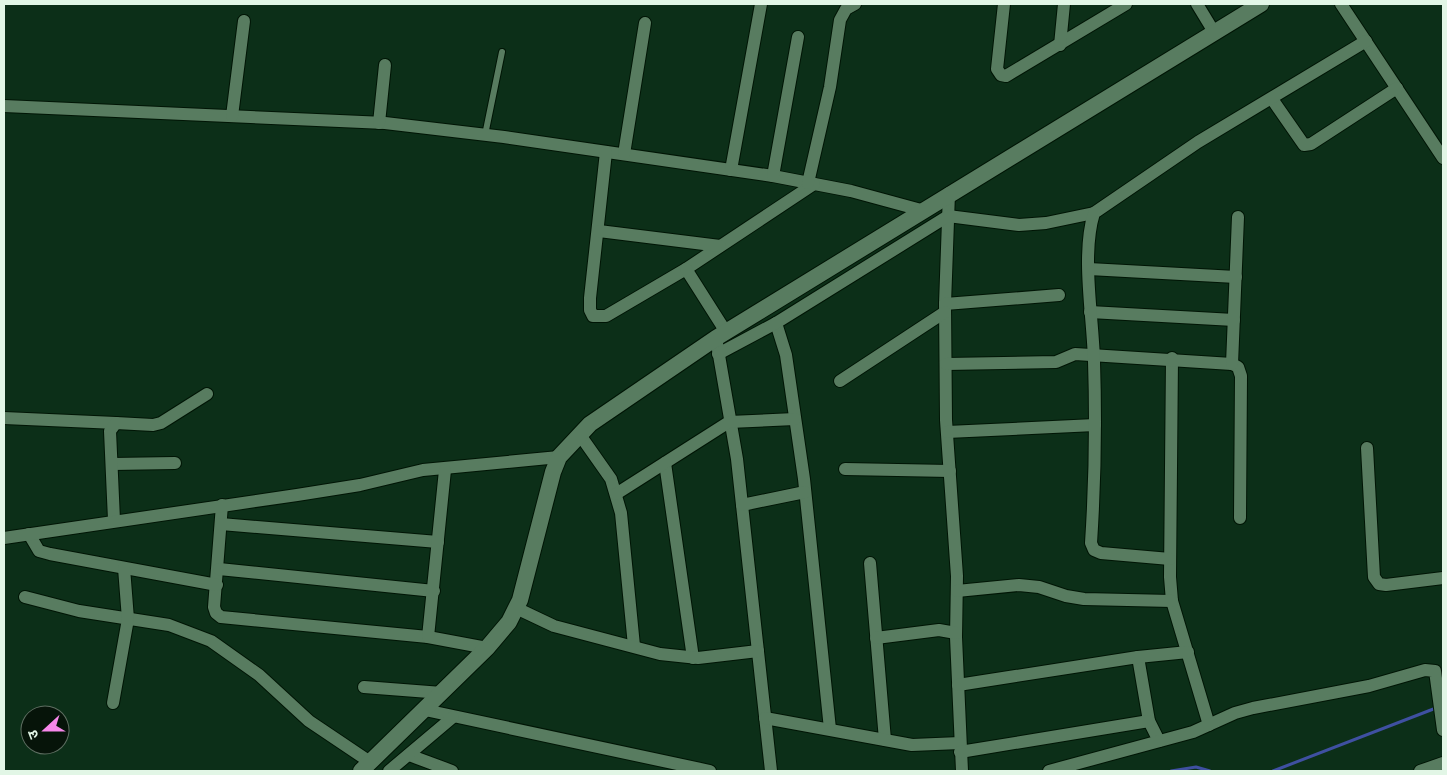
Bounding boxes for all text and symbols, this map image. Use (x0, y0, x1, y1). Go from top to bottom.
north arrow (20, 705, 70, 755)
text: उ (23, 727, 42, 742)

